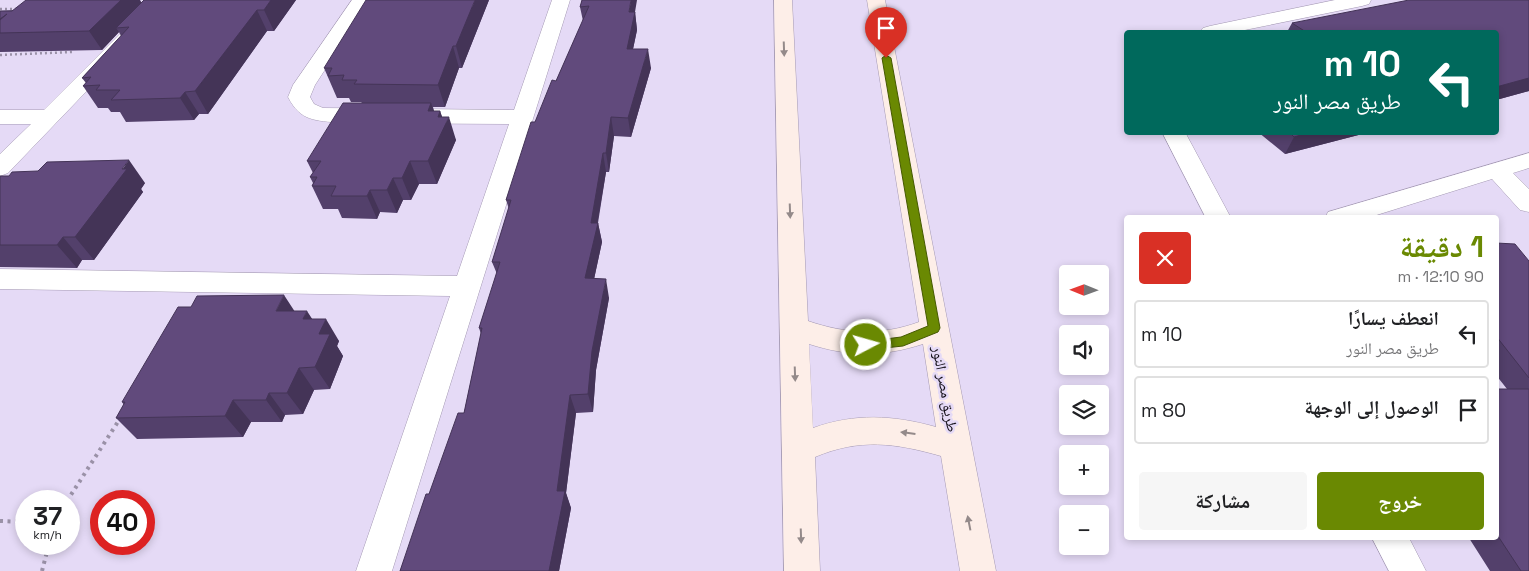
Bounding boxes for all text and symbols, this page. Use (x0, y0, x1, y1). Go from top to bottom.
pin (865, 7, 907, 58)
icon: arrive (872, 14, 900, 42)
one-way arrow (781, 41, 789, 57)
text: 10 m (1324, 42, 1401, 86)
icon: left (1419, 50, 1484, 115)
text: طريق مصر النور (1273, 87, 1401, 115)
one-way arrow (786, 203, 794, 219)
text: 1 دقيقة (1400, 227, 1484, 266)
button: close (1139, 232, 1191, 284)
north arrow (1059, 265, 1109, 315)
map controls (1059, 265, 1109, 555)
text: 90 m · 12:10 (1398, 266, 1484, 287)
text: انعطف يسارًا (1348, 306, 1439, 331)
position arrow (839, 318, 891, 370)
icon: left (1454, 320, 1482, 348)
text: 10 m (1141, 322, 1182, 347)
button: sound (1059, 325, 1109, 375)
text: طريق مصر النور (1346, 338, 1439, 359)
street label: طريق مصر النور (927, 343, 962, 434)
one-way arrow (792, 366, 800, 382)
button: layers (1059, 385, 1109, 435)
text: الوصول إلى الوجهة (1304, 395, 1439, 420)
icon: arrive (1454, 396, 1482, 424)
text: 80 m (1141, 398, 1186, 423)
one-way arrow (900, 429, 916, 437)
button: + (1059, 445, 1109, 495)
button: مشاركة (1139, 472, 1307, 530)
button: خروج (1317, 472, 1484, 530)
speed limit sign: 40 (90, 490, 155, 555)
text: 37 (33, 500, 62, 532)
button: − (1059, 505, 1109, 555)
one-way arrow (965, 515, 973, 531)
text: km/h (33, 527, 62, 543)
one-way arrow (797, 528, 805, 544)

